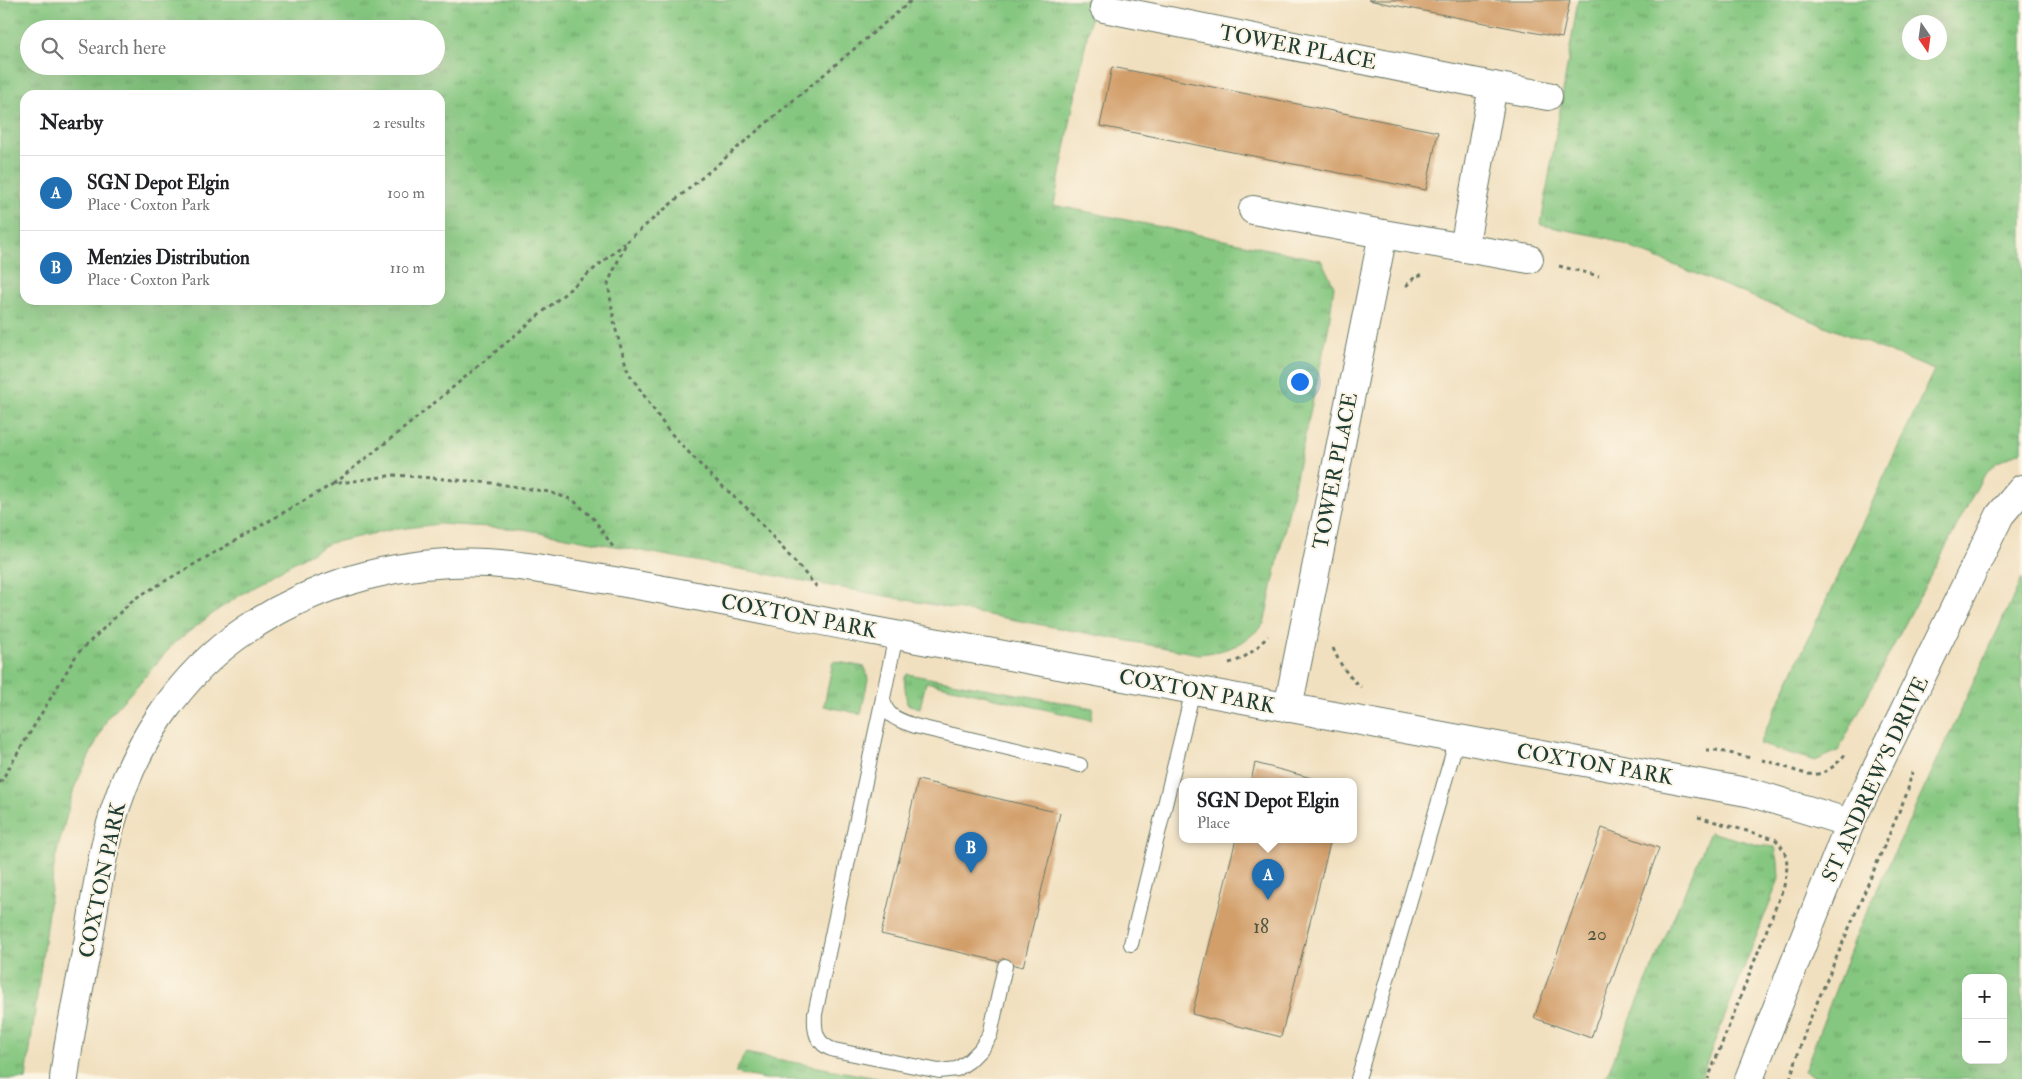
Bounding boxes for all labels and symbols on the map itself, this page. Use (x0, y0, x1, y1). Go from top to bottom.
north arrow (1902, 15, 1947, 60)
street label: TOWER PLACE (1217, 19, 1379, 76)
your location (1287, 369, 1313, 395)
street label: TOWER PLACE (1307, 390, 1364, 552)
street label: COXTON PARK (719, 588, 880, 645)
street label: COXTON PARK (1117, 663, 1278, 720)
street label: ST ANDREW'S DRIVE (1816, 672, 1935, 886)
street label: COXTON PARK (1515, 737, 1676, 792)
street label: COXTON PARK (73, 800, 132, 960)
pin: B (955, 832, 987, 873)
pin: A (1252, 859, 1284, 900)
house number: 18 (1253, 915, 1269, 939)
house number: 20 (1587, 922, 1607, 946)

